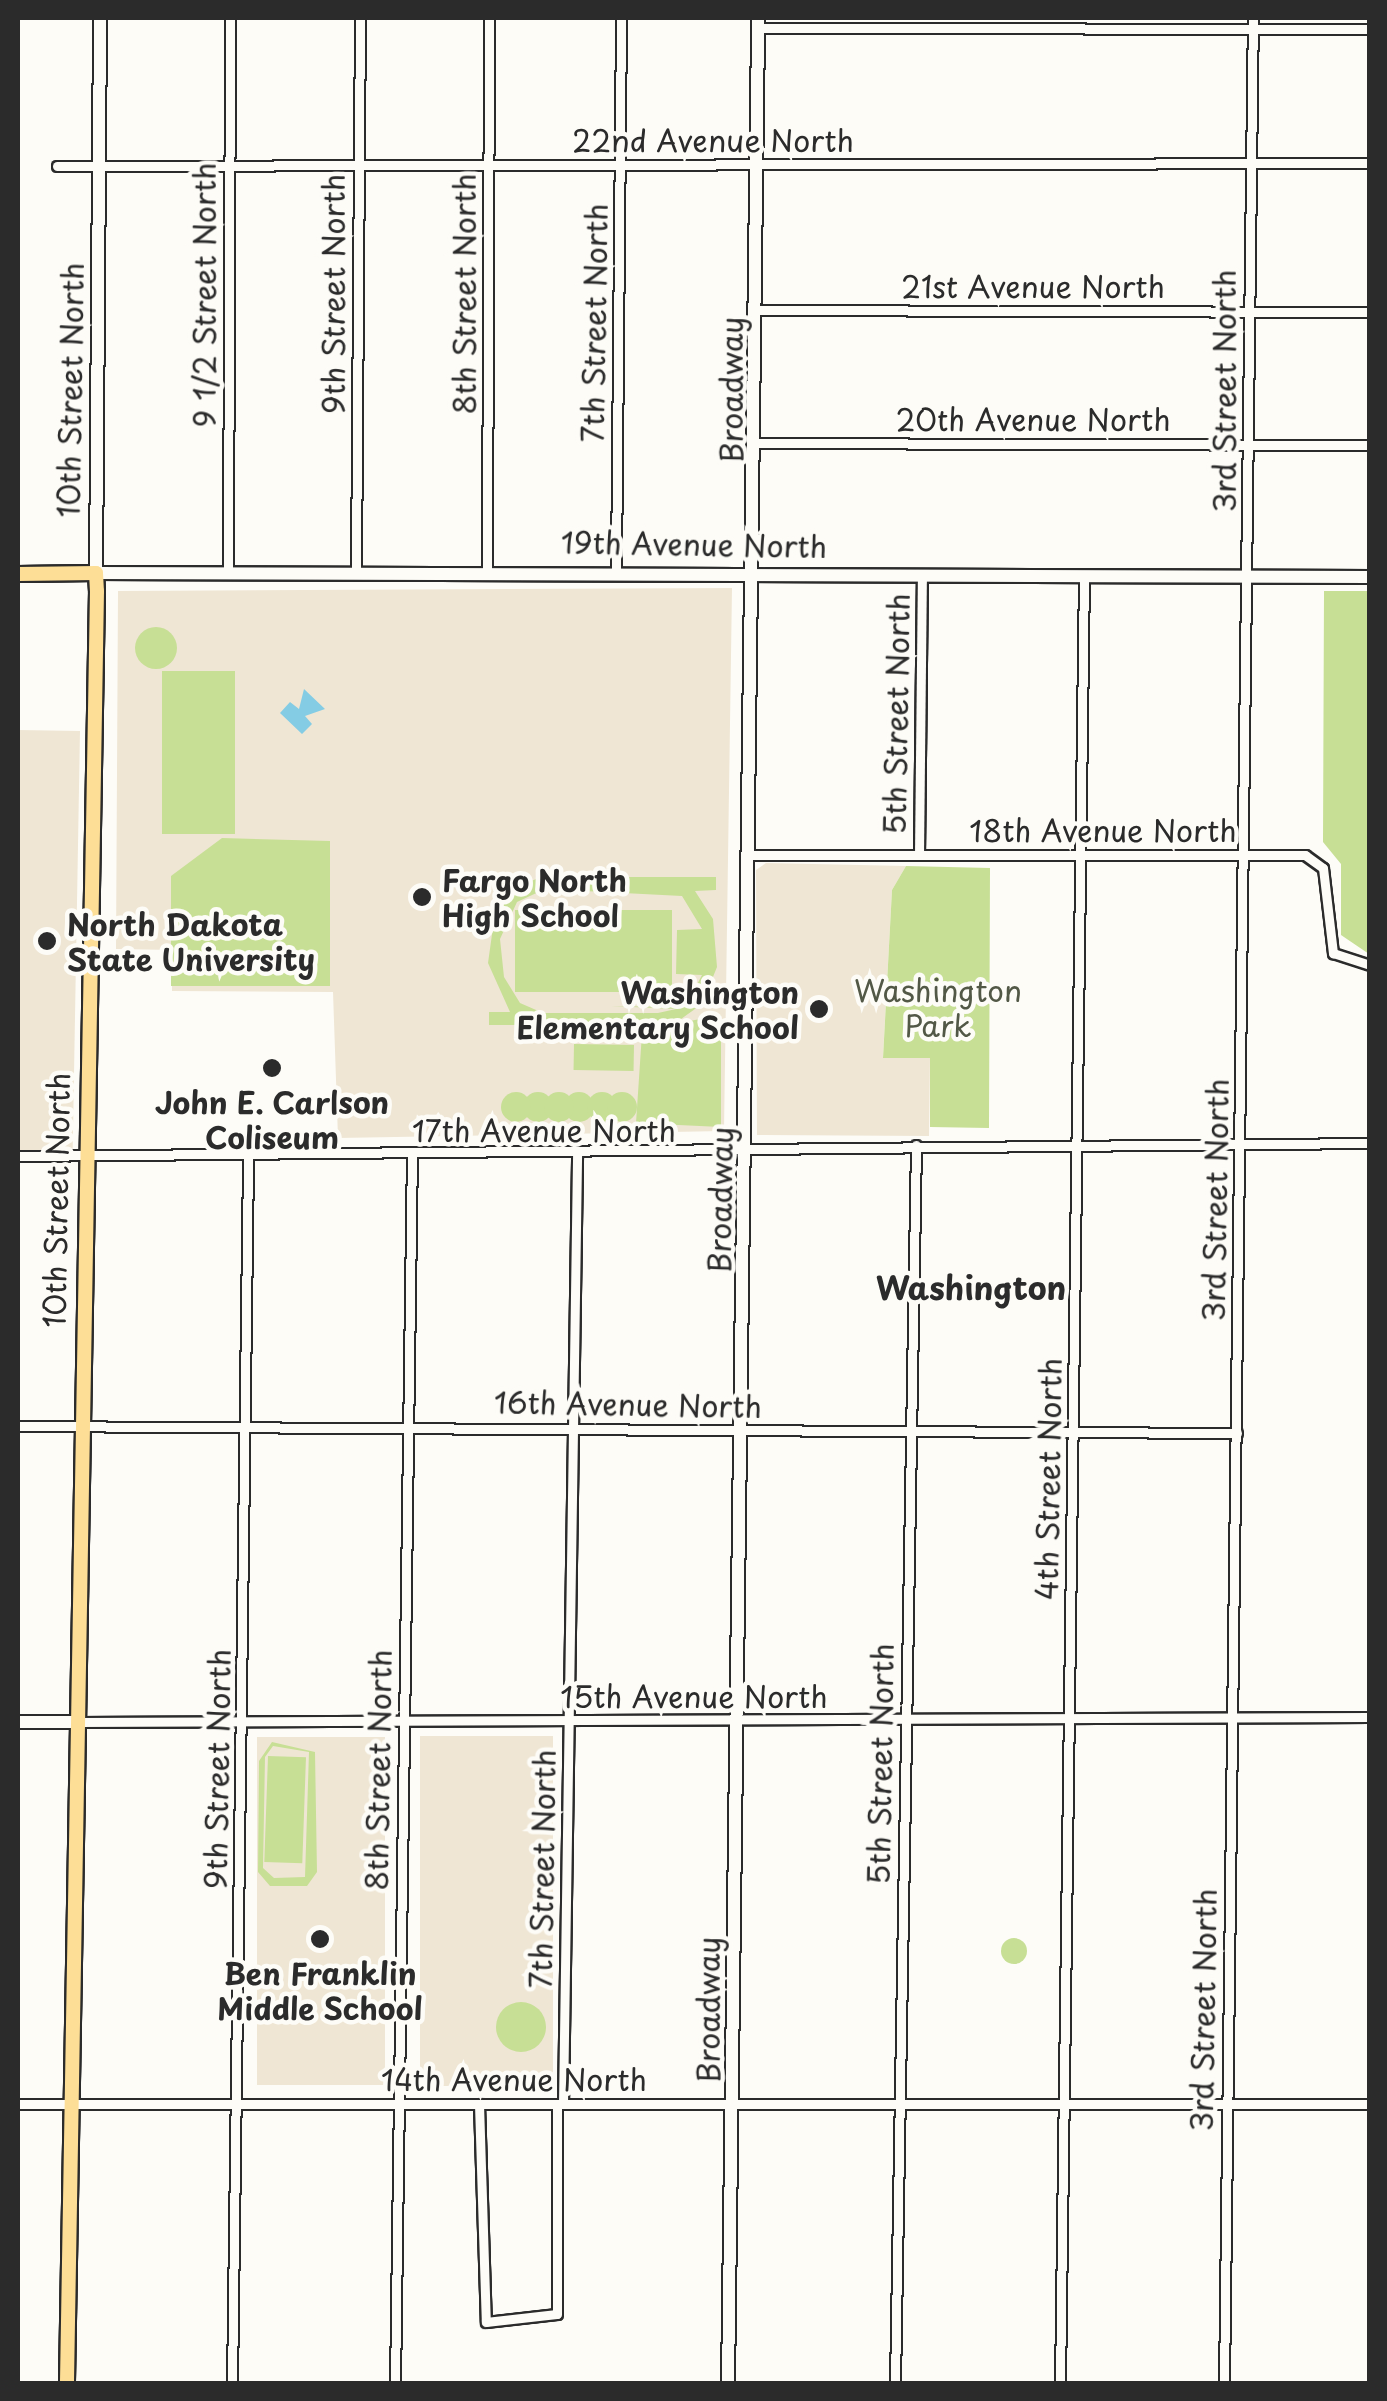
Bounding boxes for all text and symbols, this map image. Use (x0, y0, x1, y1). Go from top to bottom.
street label: 22nd Avenue North (572, 122, 854, 158)
street label: 9 1/2 Street North (186, 162, 222, 428)
street label: 8th Street North (446, 173, 482, 415)
street label: 9th Street North (315, 174, 351, 414)
street label: 7th Street North (574, 203, 614, 443)
street label: 10th Street North (50, 262, 90, 518)
street label: 21st Avenue North (900, 268, 1166, 304)
street label: 3rd Street North (1206, 269, 1242, 513)
street label: Broadway (713, 317, 749, 463)
street label: 20th Avenue North (894, 401, 1172, 437)
street label: 19th Avenue North (561, 524, 827, 564)
street label: 5th Street North (876, 593, 916, 835)
street label: 18th Avenue North (969, 812, 1237, 848)
place label: Fargo North High School (442, 862, 630, 932)
marker: Fargo North High School (411, 886, 433, 908)
place label: North Dakota State University (67, 906, 314, 976)
marker: North Dakota State University (36, 930, 58, 952)
park label: Washington Park (854, 972, 1022, 1042)
place label: Washington Elementary School (516, 974, 799, 1044)
marker: Washington Elementary School (808, 998, 830, 1020)
marker: John E. Carlson Coliseum (261, 1057, 283, 1079)
street label: 10th Street North (36, 1072, 76, 1328)
street label: 3rd Street North (1195, 1078, 1235, 1322)
place label: John E. Carlson Coliseum (154, 1084, 390, 1154)
street label: 17th Avenue North (411, 1112, 677, 1148)
street label: Broadway (701, 1126, 739, 1274)
district label: Washington (876, 1268, 1066, 1306)
street label: 4th Street North (1028, 1358, 1068, 1600)
street label: 16th Avenue North (493, 1384, 763, 1424)
street label: 5th Street North (860, 1643, 900, 1885)
street label: 9th Street North (197, 1649, 237, 1889)
street label: 8th Street North (358, 1649, 398, 1891)
street label: 15th Avenue North (560, 1678, 828, 1714)
street label: 7th Street North (522, 1749, 562, 1989)
street label: 3rd Street North (1183, 1888, 1223, 2132)
marker: Ben Franklin Middle School (309, 1928, 331, 1950)
street label: Broadway (690, 1937, 726, 2083)
place label: Ben Franklin Middle School (216, 1955, 424, 2026)
street label: 14th Avenue North (380, 2061, 648, 2097)

